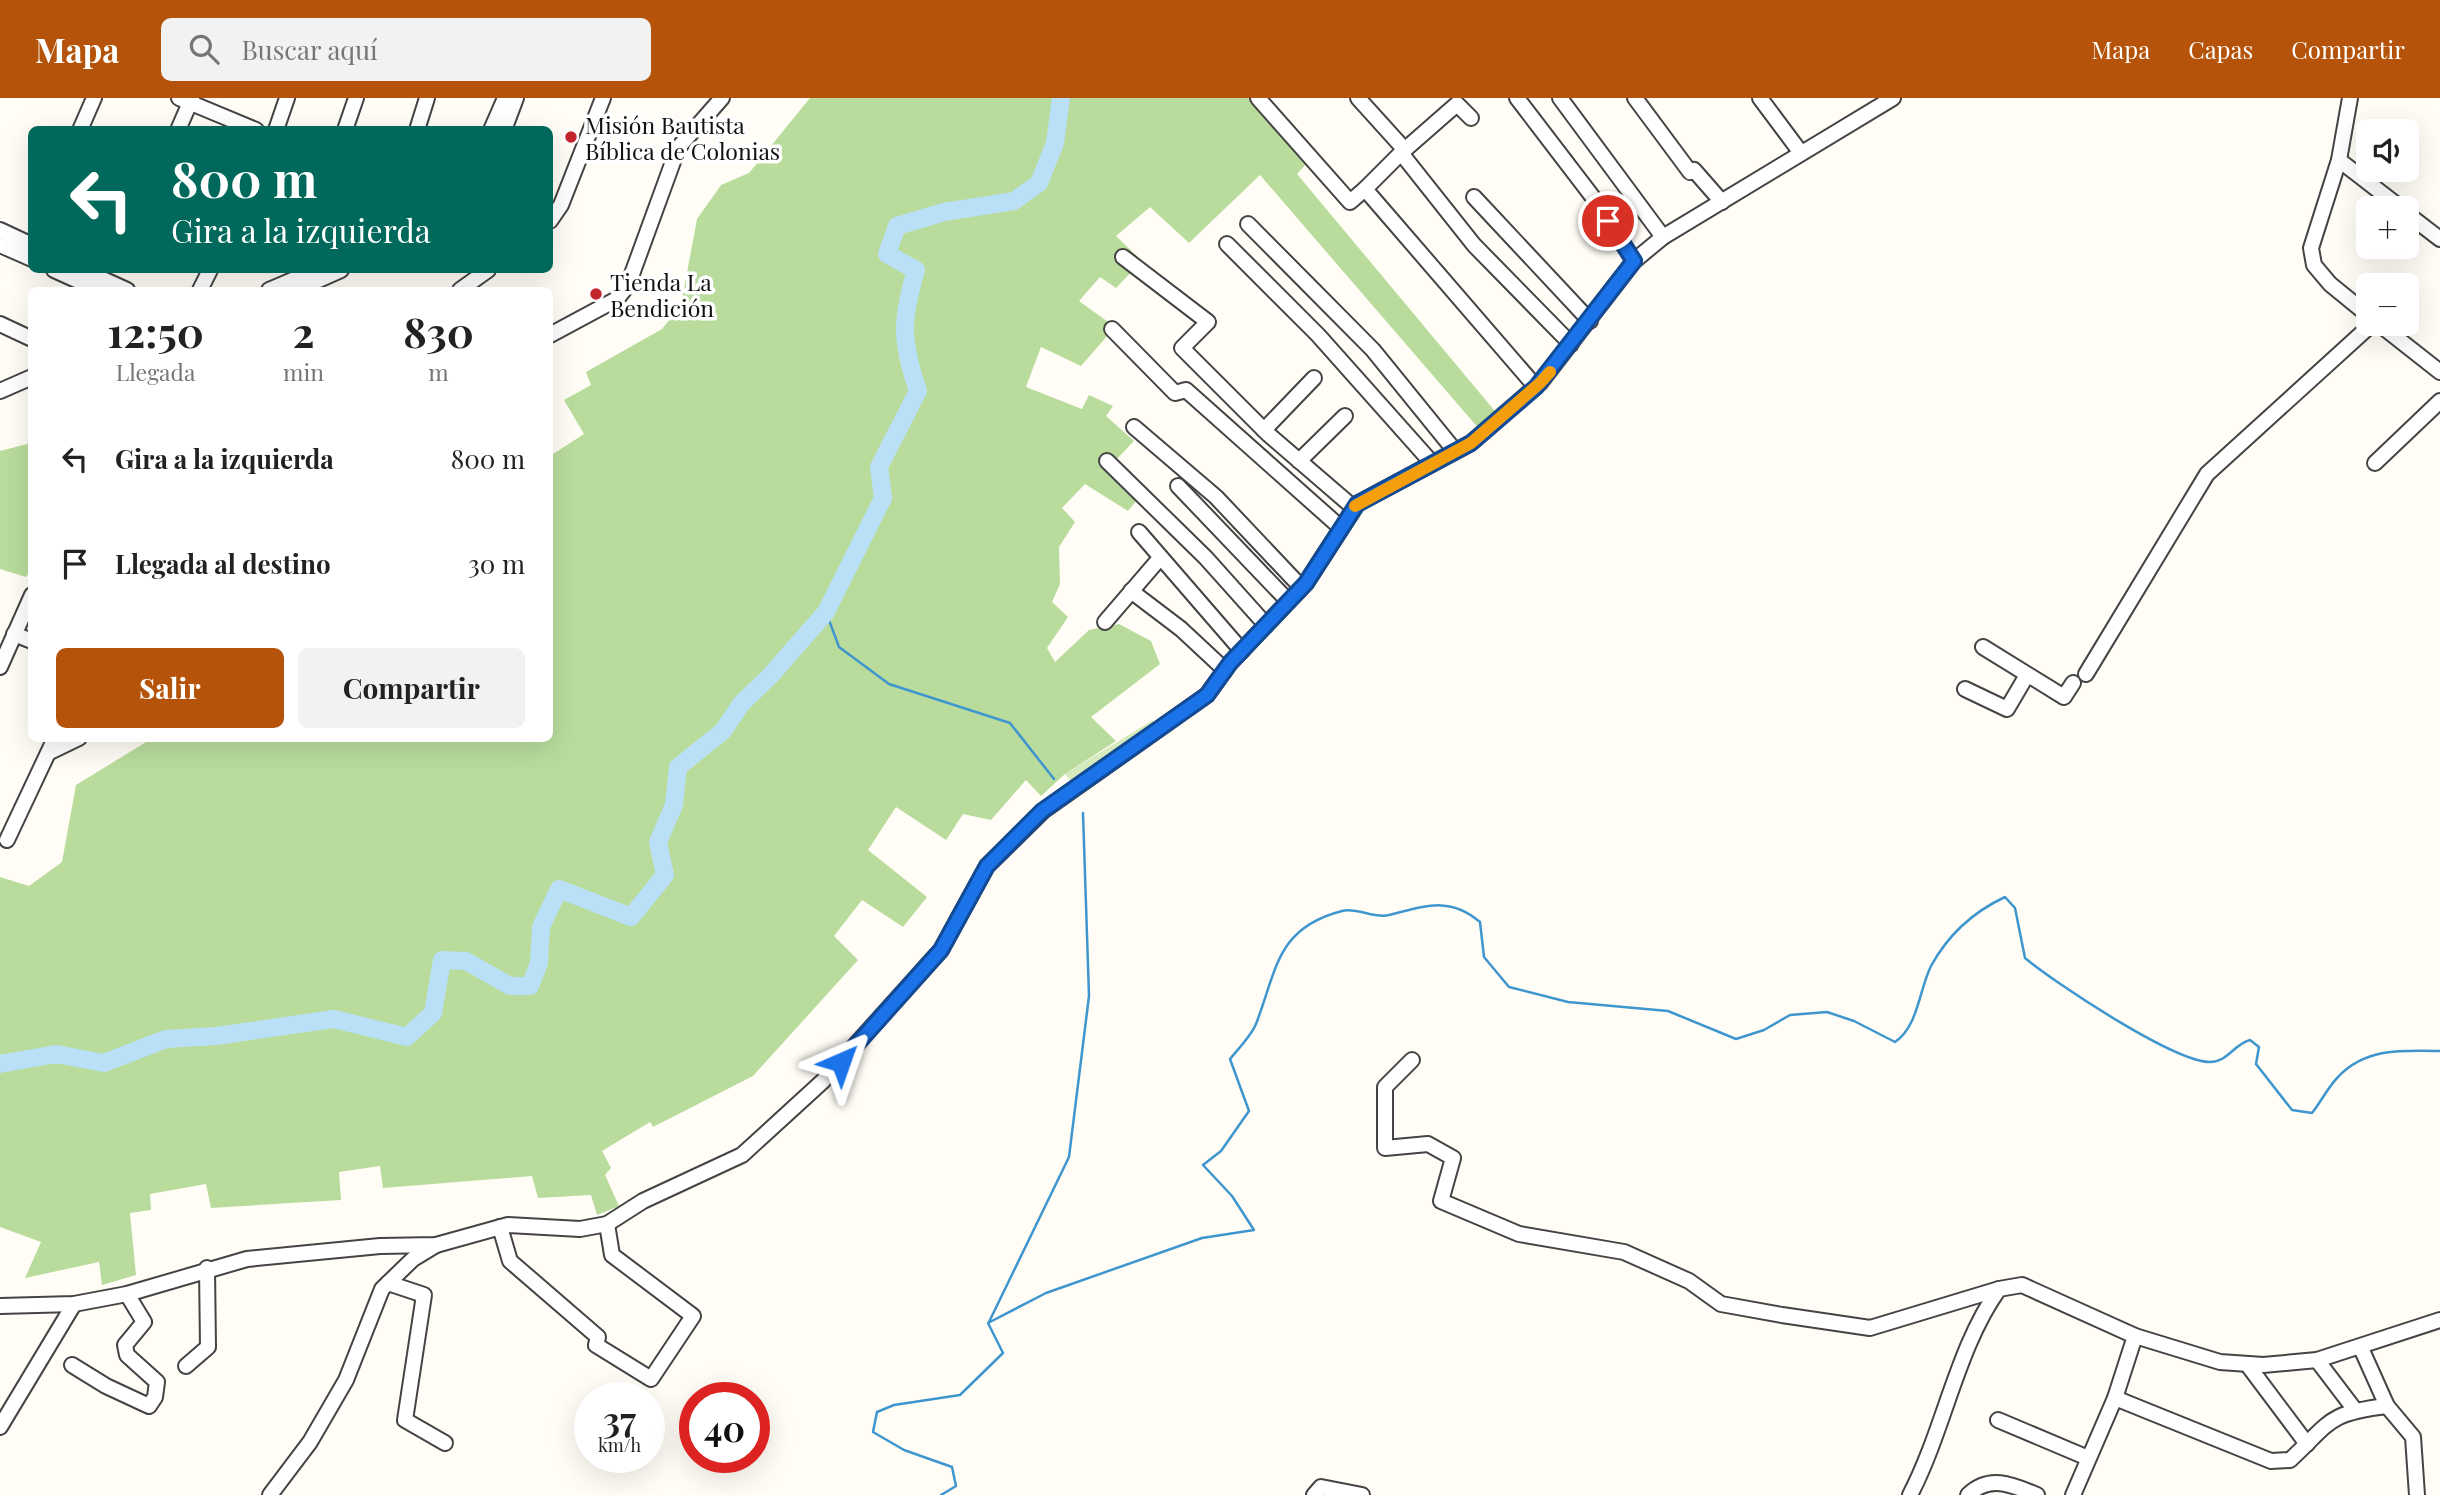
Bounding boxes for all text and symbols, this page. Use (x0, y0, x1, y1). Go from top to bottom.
search box (161, 18, 651, 81)
text: Mapa (35, 27, 119, 71)
icon: search (185, 30, 223, 68)
text: Buscar aquí (241, 32, 378, 67)
text: Mapa (2092, 33, 2150, 65)
text: Capas (2188, 33, 2253, 65)
text: Compartir (2291, 33, 2405, 65)
place label: Misión Bautista Bíblica de Colonias (585, 109, 780, 166)
map controls (2356, 119, 2419, 336)
button: sound (2356, 119, 2419, 182)
marker: Misión Bautista Bíblica de Colonias (563, 129, 579, 145)
text: 800 m (171, 145, 317, 210)
icon: left (56, 154, 147, 245)
pin (1578, 191, 1638, 251)
button: + (2356, 196, 2419, 259)
icon: arrive (1589, 202, 1627, 240)
text: Gira a la izquierda (171, 208, 431, 251)
place label: Tienda La Bendición (610, 266, 714, 323)
button: − (2356, 273, 2419, 336)
marker: Tienda La Bendición (588, 286, 604, 302)
text: 12:50 (107, 303, 204, 359)
text: 2 (292, 303, 314, 359)
text: 830 (403, 303, 474, 359)
text: Llegada (116, 356, 195, 387)
text: min (283, 356, 324, 387)
text: m (428, 356, 449, 387)
icon: left (56, 440, 94, 478)
text: Gira a la izquierda (115, 441, 334, 476)
text: 800 m (451, 441, 525, 476)
icon: arrive (56, 545, 94, 583)
text: Llegada al destino (115, 546, 331, 581)
text: 30 m (468, 546, 525, 581)
button: Salir (56, 648, 284, 728)
button: Compartir (298, 648, 525, 728)
position arrow (804, 1025, 878, 1099)
speed limit sign: 40 (679, 1382, 770, 1473)
text: 37 (603, 1395, 636, 1442)
text: km/h (598, 1433, 641, 1457)

